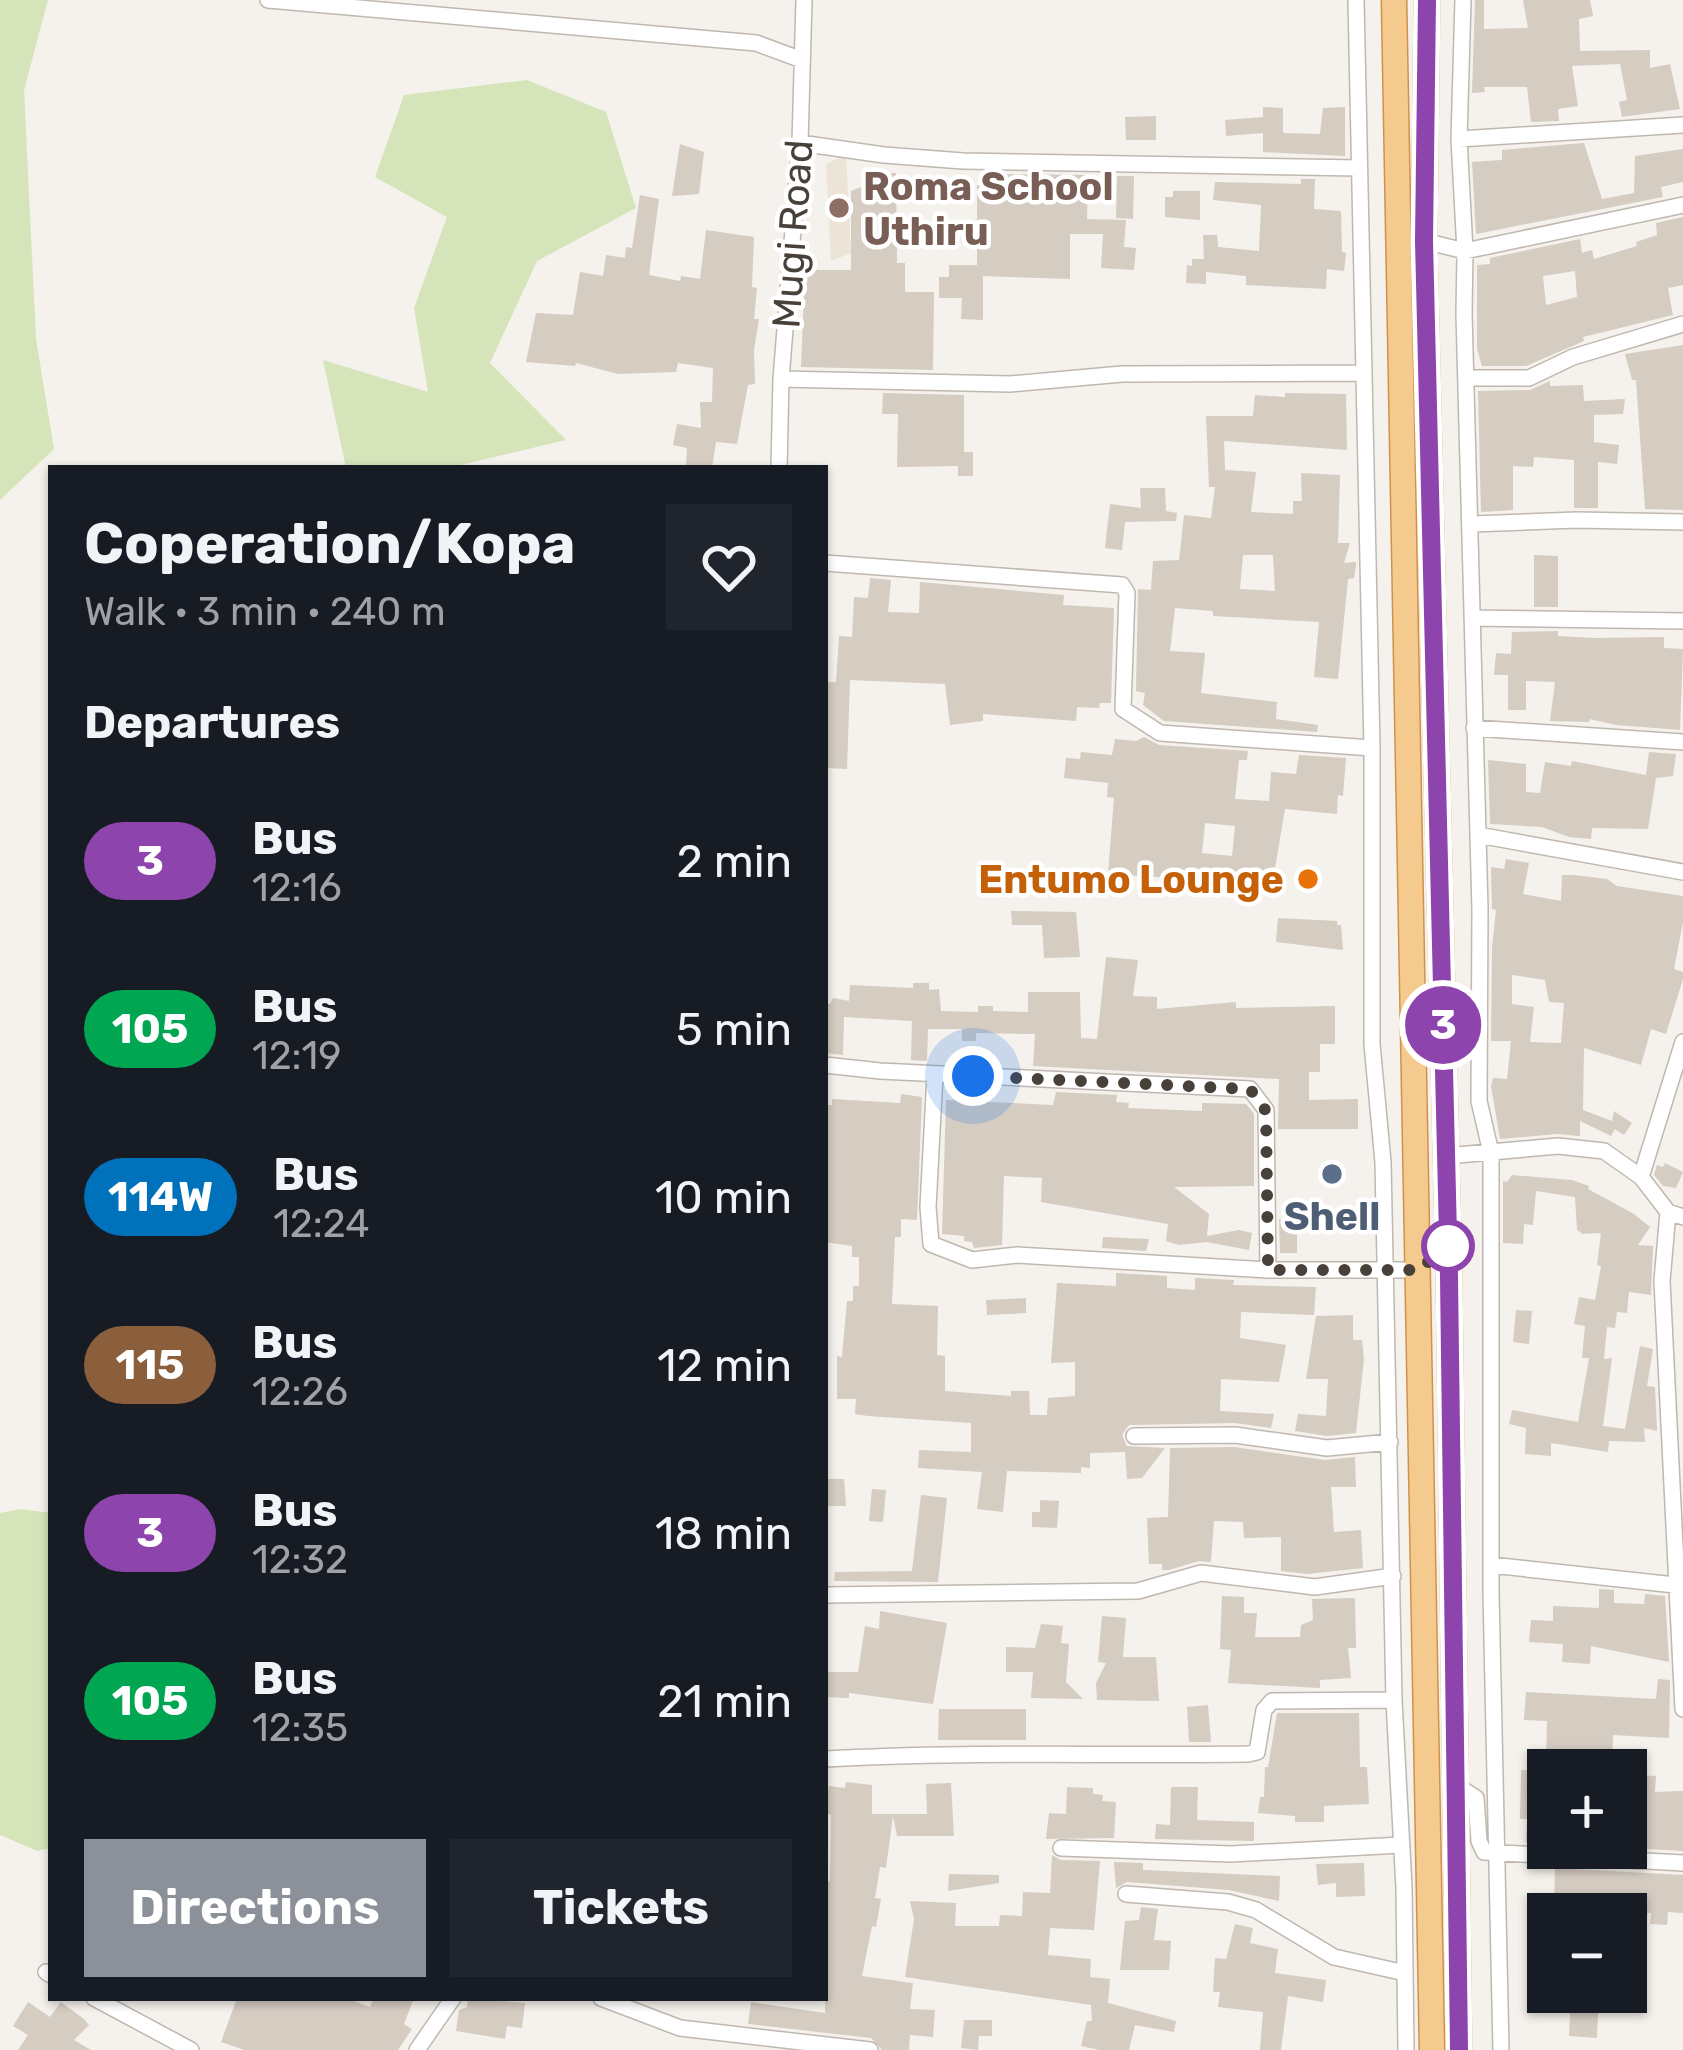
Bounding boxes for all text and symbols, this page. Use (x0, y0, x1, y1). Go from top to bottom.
street label: Mugi Road (763, 138, 823, 330)
place label: Roma School Uthiru (863, 164, 1114, 255)
marker: Roma School Uthiru (826, 195, 852, 221)
button: heart (666, 504, 792, 630)
text: Coperation/Kopa (84, 510, 575, 577)
text: Walk · 3 min · 240 m (84, 589, 446, 635)
text: Departures (84, 696, 340, 749)
text: Bus (252, 812, 337, 865)
text: 2 min (676, 835, 792, 888)
text: 3 (136, 836, 164, 886)
place label: Entumo Lounge (978, 857, 1284, 903)
text: 12:16 (252, 865, 342, 911)
marker: Entumo Lounge (1295, 866, 1321, 892)
text: Bus (252, 980, 337, 1033)
line badge: 3 (1404, 986, 1482, 1064)
text: 3 (1429, 1000, 1457, 1050)
text: 5 min (676, 1003, 792, 1056)
text: 105 (112, 1004, 188, 1054)
text: 12:19 (252, 1033, 341, 1079)
your location (943, 1046, 1003, 1106)
text: Bus (273, 1148, 359, 1201)
marker: Shell (1319, 1161, 1345, 1187)
text: 10 min (655, 1171, 792, 1224)
text: 114W (108, 1172, 213, 1222)
place label: Shell (1284, 1194, 1380, 1240)
text: 12:24 (273, 1201, 369, 1247)
unlabelled marker (1423, 1221, 1473, 1271)
text: Bus (252, 1316, 337, 1369)
text: 12 min (657, 1339, 792, 1392)
text: 115 (116, 1340, 184, 1390)
text: 12:26 (252, 1369, 348, 1415)
text: Bus (252, 1484, 337, 1537)
text: 18 min (655, 1507, 792, 1560)
text: 3 (136, 1508, 164, 1558)
text: 12:32 (252, 1537, 348, 1583)
text: Bus (252, 1652, 337, 1705)
text: 21 min (657, 1675, 792, 1728)
text: 105 (112, 1676, 188, 1726)
text: 12:35 (252, 1705, 348, 1751)
map controls (1527, 1749, 1647, 2013)
button: + (1527, 1749, 1647, 1869)
button: Directions (84, 1839, 426, 1977)
button: Tickets (450, 1839, 792, 1977)
button: − (1527, 1893, 1647, 2013)

